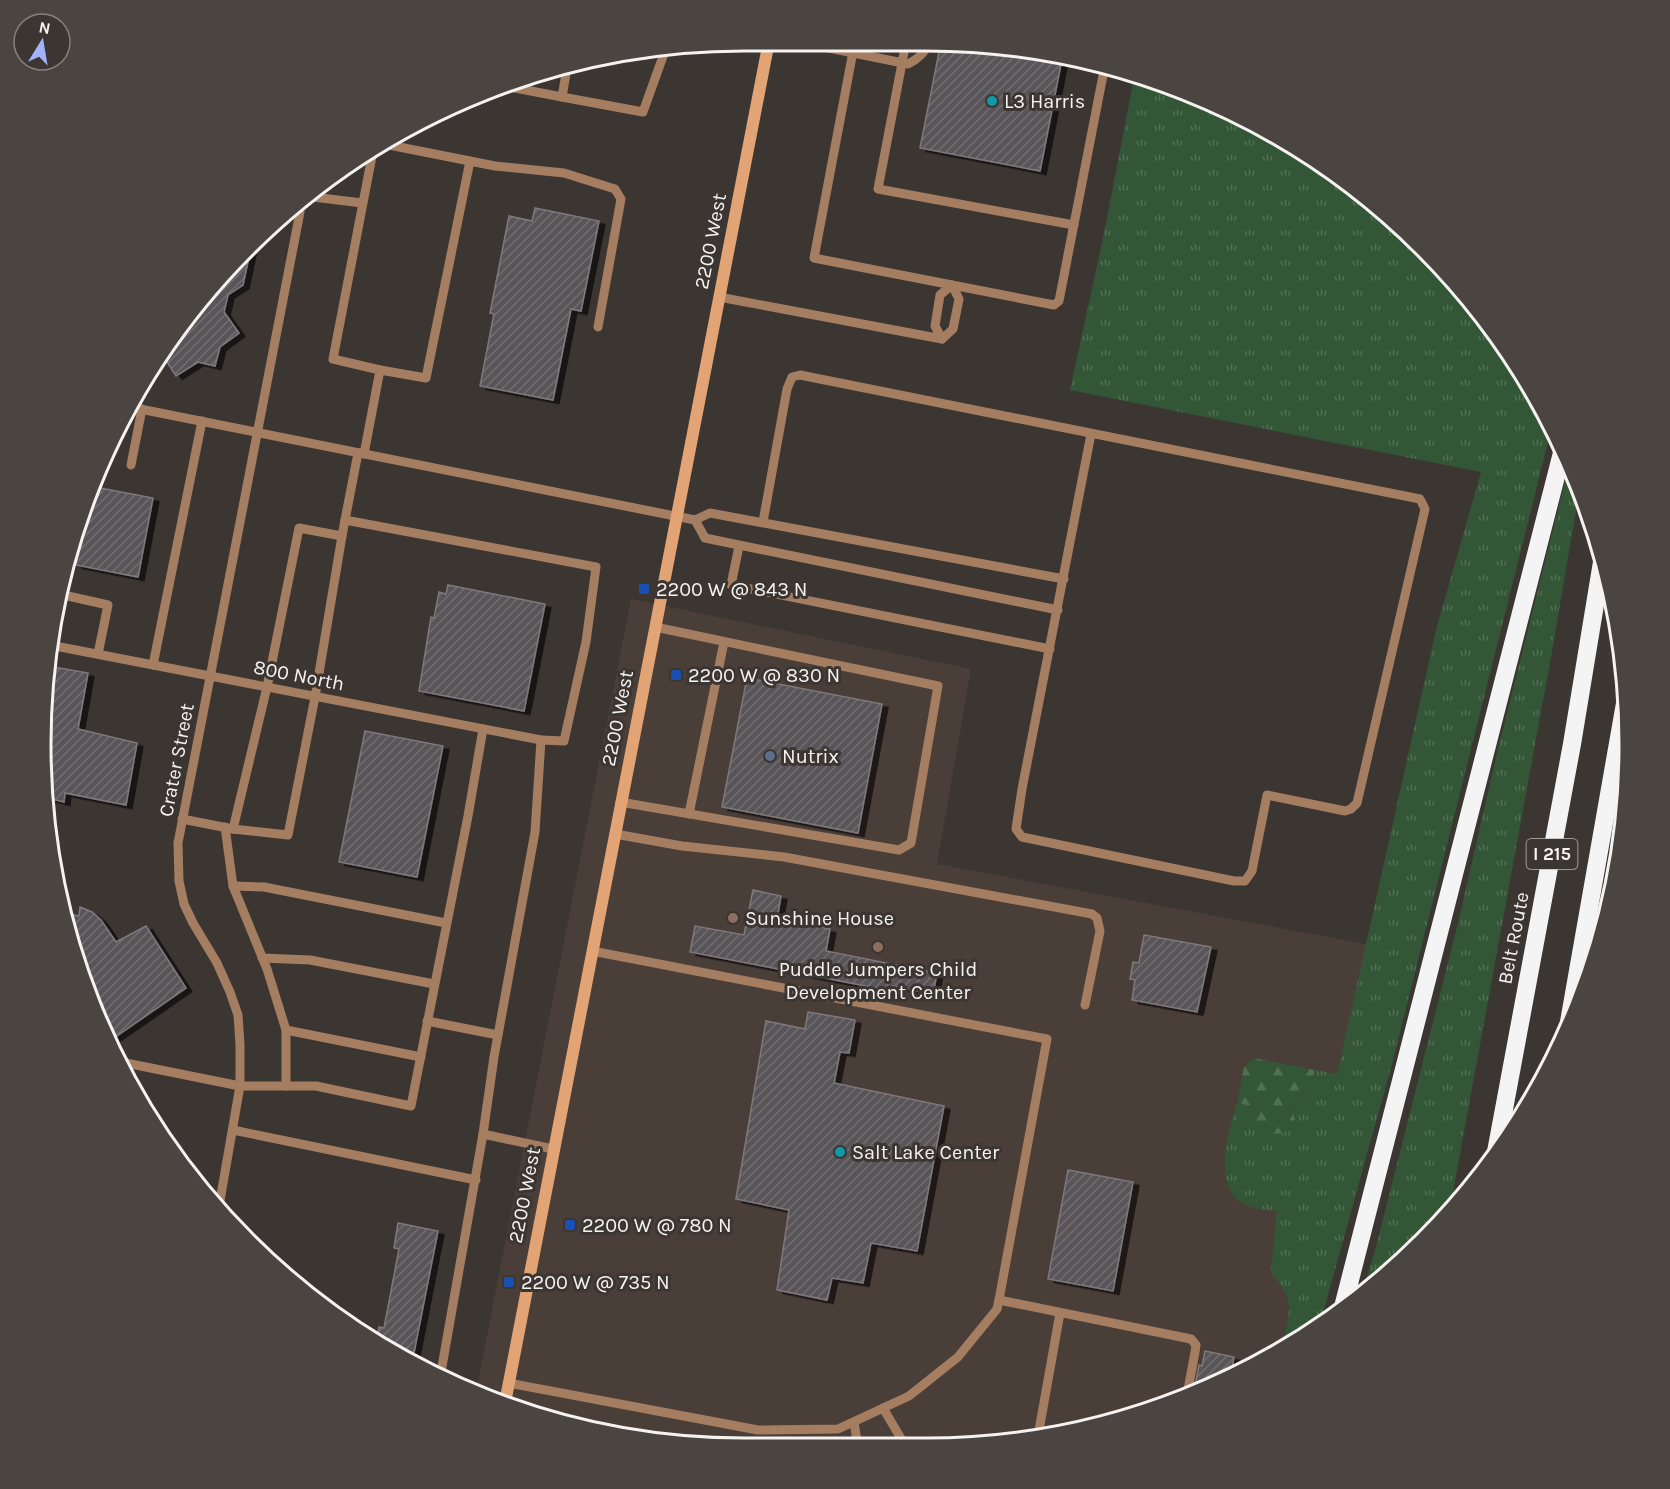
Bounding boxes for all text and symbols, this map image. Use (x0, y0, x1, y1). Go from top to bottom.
north arrow (12, 12, 72, 72)
text: N (37, 17, 52, 38)
place label: L3 Harris (1004, 90, 1085, 113)
marker: L3 Harris (985, 94, 999, 108)
street label: 2200 West (690, 191, 731, 291)
place label: 2200 W @ 843 N (656, 578, 808, 601)
marker: 2200 W @ 843 N (637, 582, 651, 596)
street label: 800 North (251, 655, 346, 696)
place label: 2200 W @ 830 N (688, 664, 840, 687)
street label: 2200 West (597, 668, 638, 768)
marker: 2200 W @ 830 N (669, 668, 683, 682)
street label: Crater Street (154, 701, 199, 819)
place label: Nutrix (782, 745, 839, 768)
marker: Nutrix (763, 749, 777, 763)
road number: I 215 (1526, 839, 1578, 869)
street label: Belt Route (1493, 890, 1534, 986)
place label: Sunshine House (745, 907, 894, 930)
marker: Sunshine House (726, 911, 740, 925)
marker: Puddle Jumpers Child Development Center (871, 940, 885, 954)
place label: Puddle Jumpers Child Development Center (779, 958, 977, 1004)
place label: Salt Lake Center (852, 1141, 1000, 1164)
street label: 2200 West (504, 1145, 545, 1245)
marker: Salt Lake Center (833, 1145, 847, 1159)
place label: 2200 W @ 780 N (582, 1214, 732, 1237)
marker: 2200 W @ 780 N (563, 1218, 577, 1232)
place label: 2200 W @ 735 N (521, 1271, 670, 1294)
marker: 2200 W @ 735 N (502, 1275, 516, 1289)

